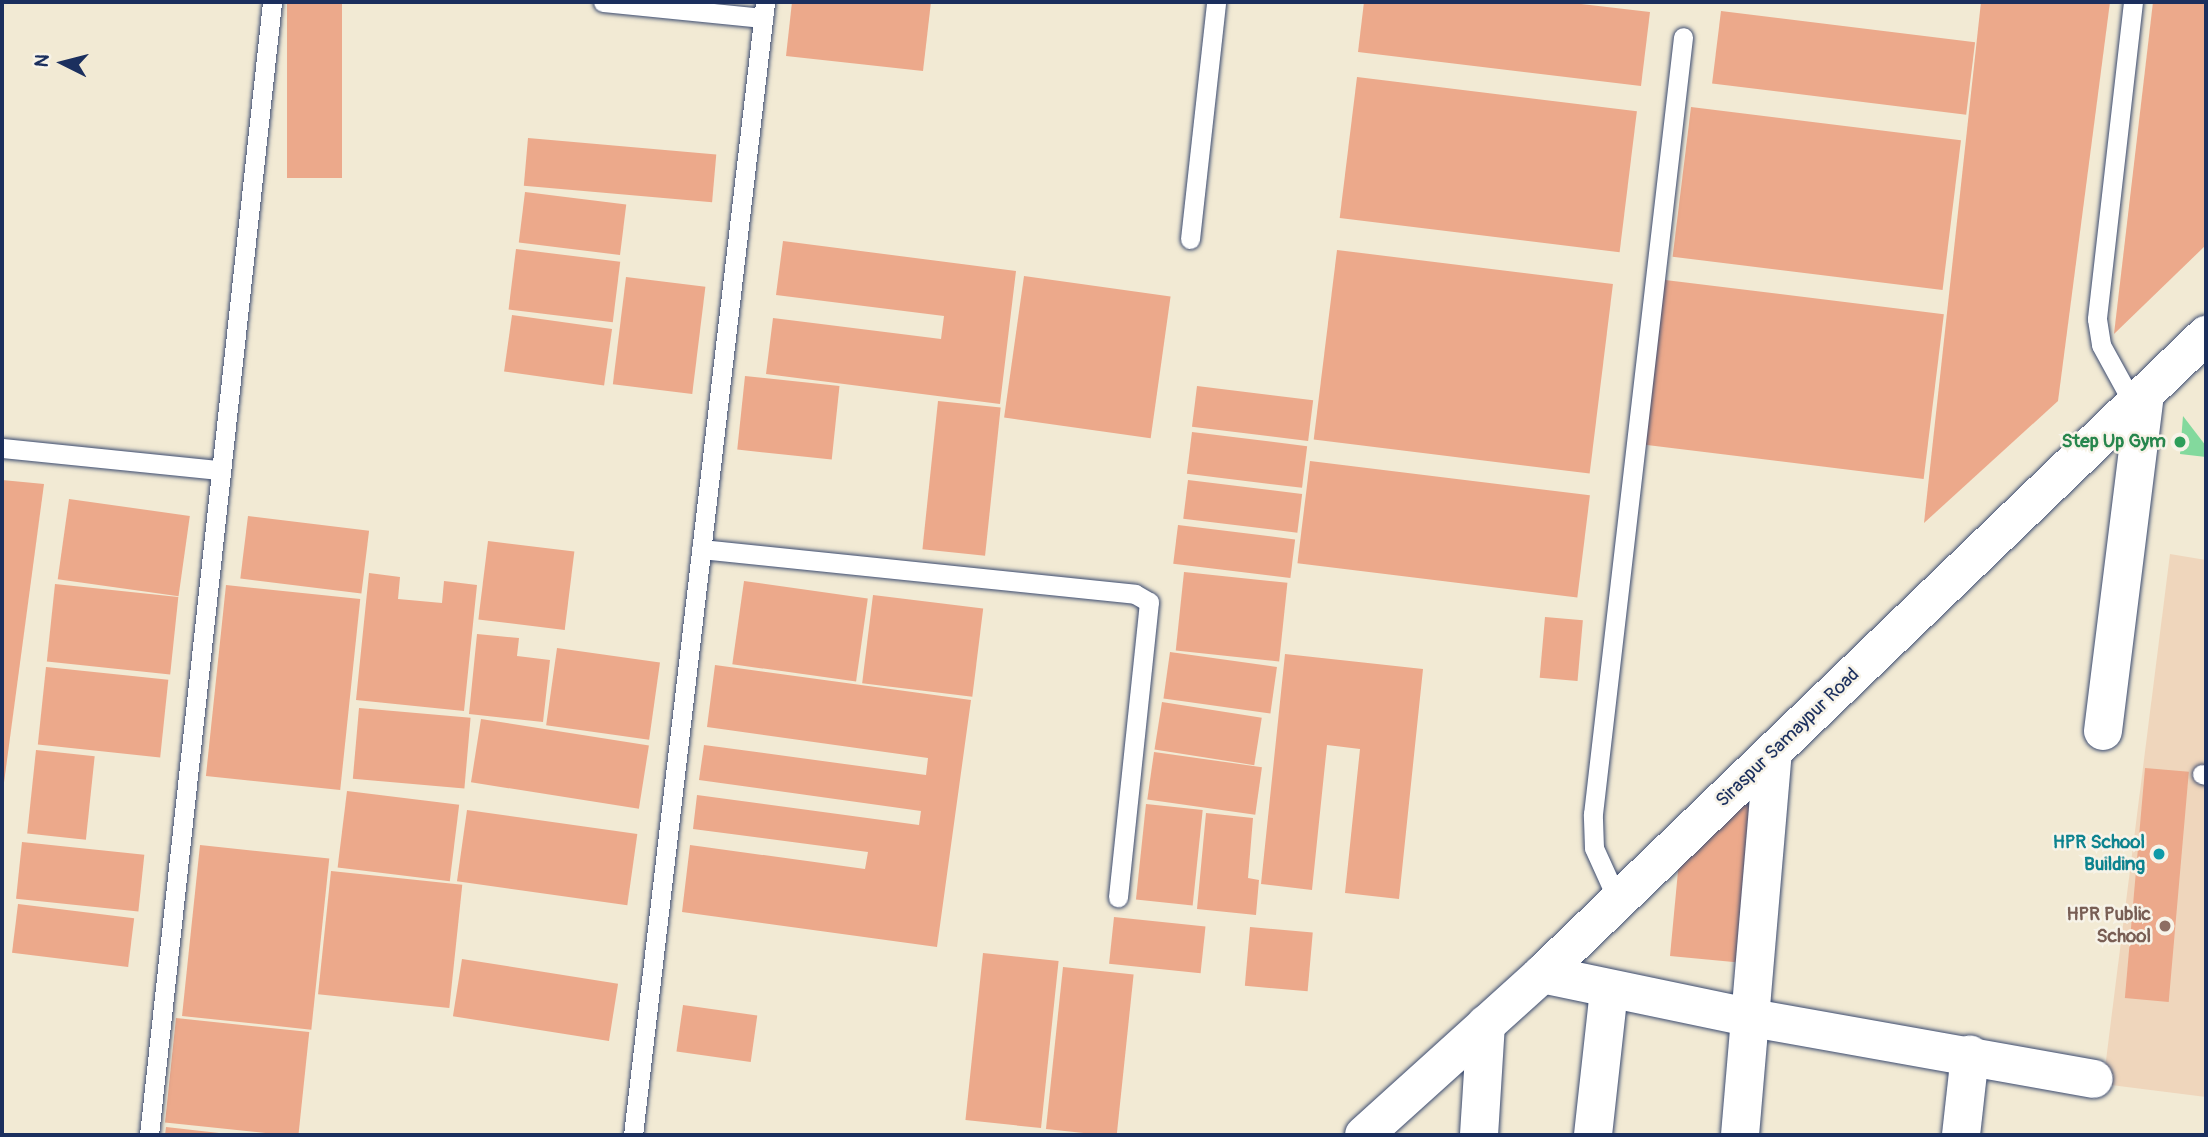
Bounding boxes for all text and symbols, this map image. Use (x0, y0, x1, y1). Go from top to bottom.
north arrow (28, 28, 98, 98)
text: N (30, 53, 55, 68)
place label: Step Up Gym (2062, 431, 2166, 453)
marker: Step Up Gym (2172, 434, 2188, 450)
street label: Siraspur Samaypur Road (1712, 664, 1864, 812)
place label: HPR School Building (2053, 832, 2145, 876)
marker: HPR School Building (2151, 846, 2167, 862)
place label: HPR Public School (2066, 904, 2151, 948)
marker: HPR Public School (2157, 918, 2173, 934)

